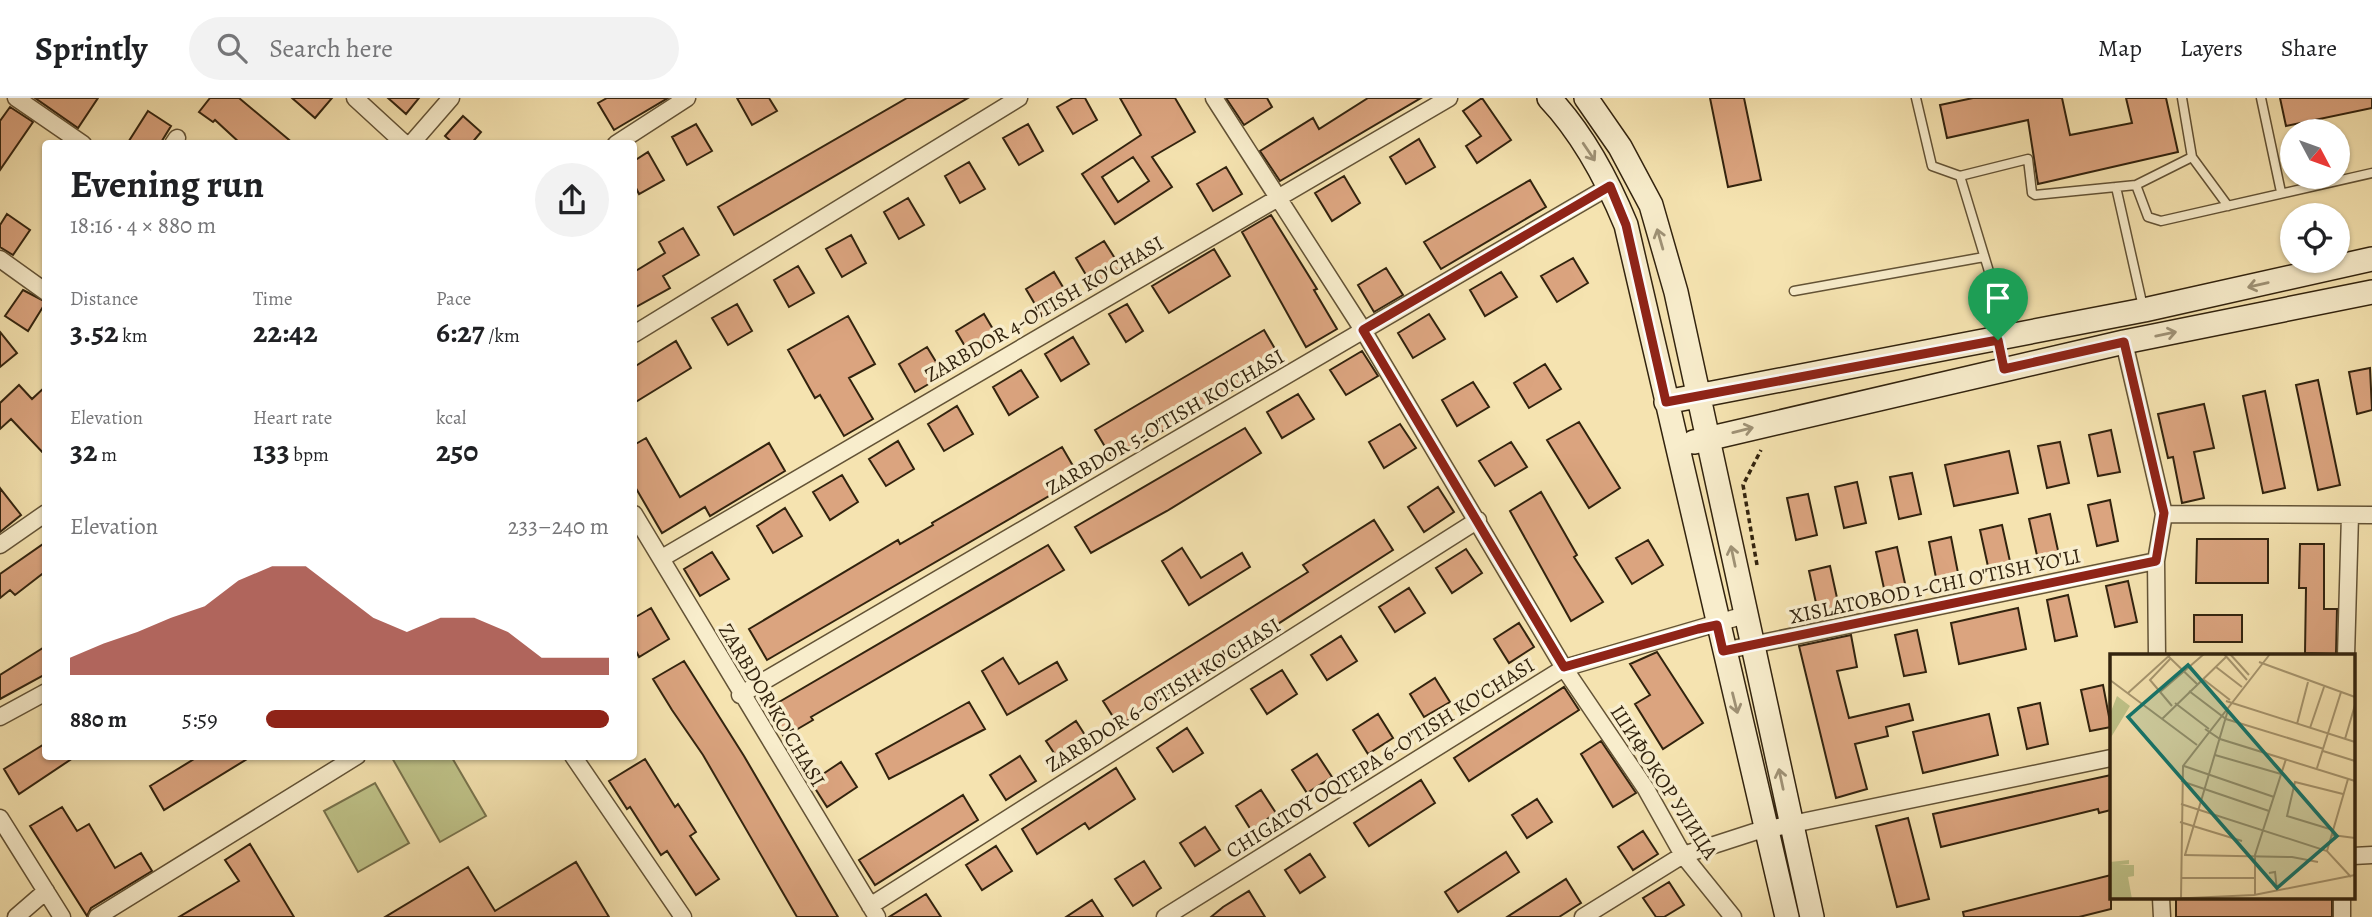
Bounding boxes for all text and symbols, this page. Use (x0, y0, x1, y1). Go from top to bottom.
search box (189, 17, 679, 80)
text: Sprintly (35, 26, 147, 71)
icon: search (213, 29, 251, 67)
text: Search here (269, 31, 393, 66)
text: Map (2098, 32, 2142, 64)
text: Layers (2180, 32, 2243, 64)
text: Share (2281, 32, 2337, 64)
north arrow (2280, 119, 2350, 189)
map controls (2280, 119, 2350, 273)
one-way arrow (1583, 142, 1597, 162)
text: Evening run (70, 158, 264, 210)
button: share (535, 163, 609, 237)
button: locate (2280, 203, 2350, 273)
text: 18:16 · 4 × 880 m (70, 210, 216, 241)
one-way arrow (1653, 228, 1666, 250)
street label: ZARBDOR 4-O'TISH KO'CHASI (920, 229, 1168, 389)
pin (1968, 268, 2028, 340)
icon: arrive (1979, 279, 2017, 317)
one-way arrow (2247, 279, 2269, 292)
text: Distance (70, 286, 138, 312)
text: Time (253, 286, 292, 312)
text: Pace (436, 286, 471, 312)
text: 3.52 (70, 312, 118, 352)
text: 22:42 (253, 312, 318, 352)
text: 6:27 (436, 312, 484, 352)
text: km (118, 323, 147, 349)
text: /km (484, 323, 520, 349)
one-way arrow (2154, 326, 2177, 340)
street label: ZARBDOR 5-O'TISH KO'CHASI (1041, 342, 1289, 502)
text: Elevation (70, 405, 143, 431)
text: Heart rate (253, 405, 332, 431)
text: kcal (436, 405, 466, 431)
one-way arrow (1731, 423, 1754, 436)
text: 32 (70, 431, 97, 471)
text: 133 (253, 431, 290, 471)
text: 250 (436, 431, 478, 471)
text: m (97, 442, 117, 468)
text: bpm (290, 442, 329, 468)
text: Elevation (70, 511, 158, 542)
text: 233–240 m (508, 511, 609, 542)
street label: XISLATOBOD 1-CHI O'TISH YO'LI (1787, 541, 2083, 631)
one-way arrow (1726, 545, 1739, 568)
street label: ZARBDOR 6-O'TISH KO'CHASI (1040, 611, 1286, 779)
street label: ZARBDOR KO'CHASI (712, 618, 832, 792)
street label: CHIGATOY OQTEPA 6-O'TISH KO'CHASI (1220, 651, 1540, 865)
inset map (2110, 654, 2354, 900)
one-way arrow (1729, 691, 1743, 714)
street label: ШИФОКОР УЛИЦА (1604, 699, 1725, 865)
text: 880 m (70, 704, 127, 735)
text: 5:59 (182, 704, 218, 735)
one-way arrow (1773, 768, 1787, 791)

